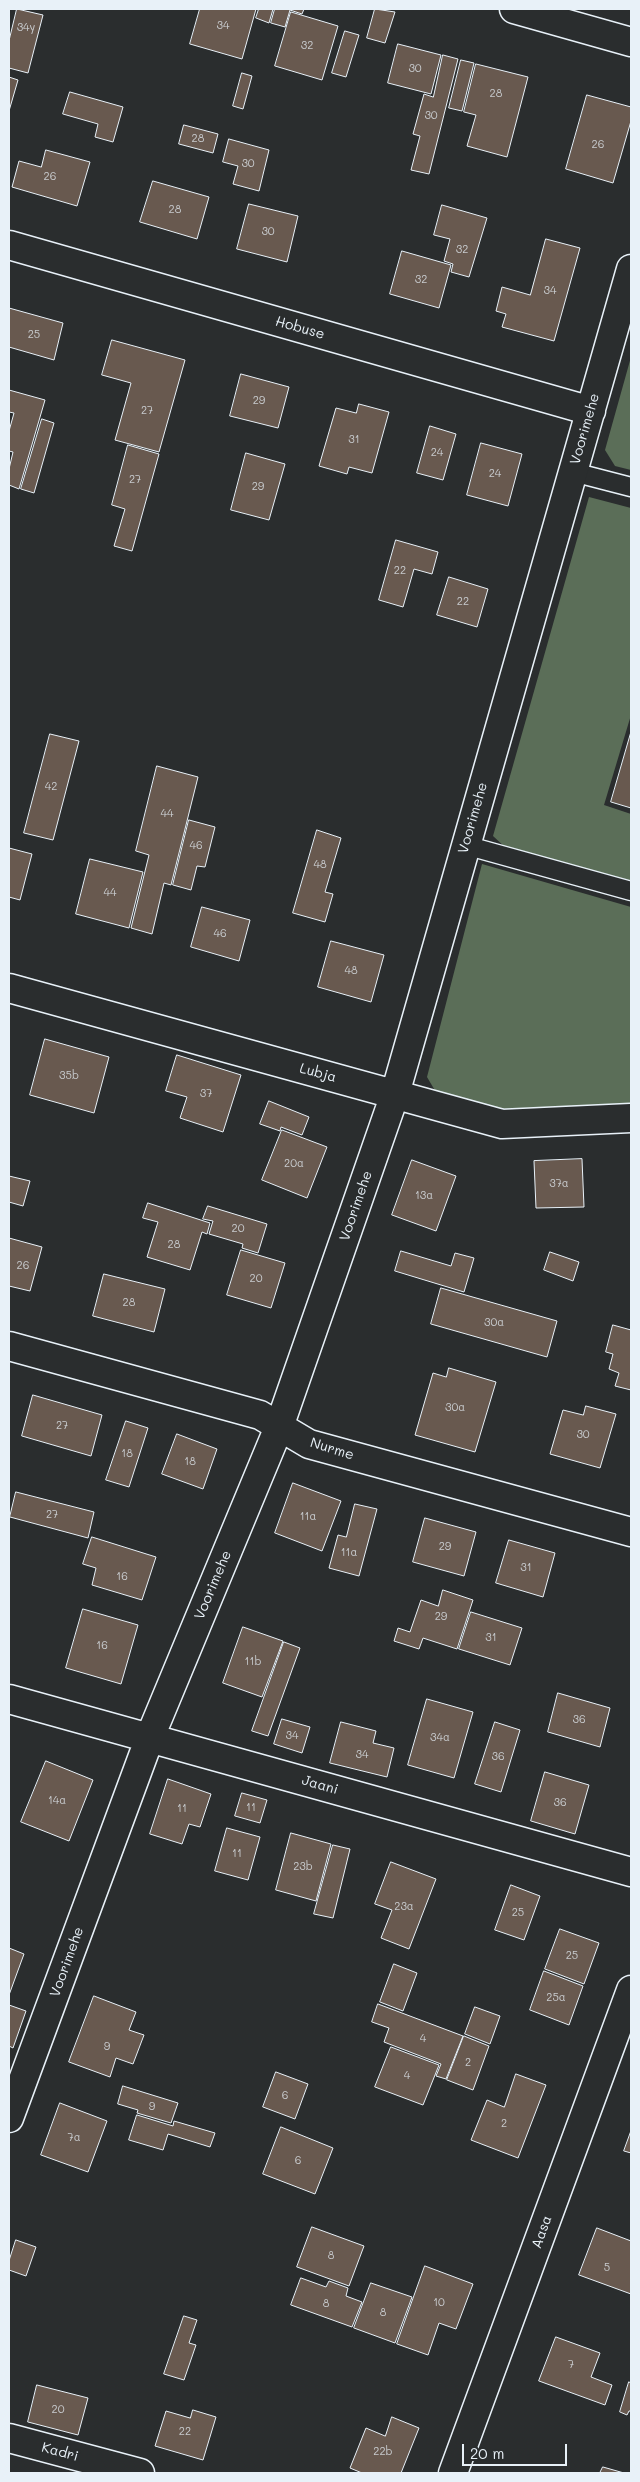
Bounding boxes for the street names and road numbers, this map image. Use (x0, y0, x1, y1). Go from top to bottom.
street label: Hobuse (273, 313, 327, 343)
street label: Voorimehe (567, 391, 603, 467)
street label: Voorimehe (455, 780, 491, 856)
street label: Lubja (298, 1060, 338, 1086)
street label: Voorimehe (336, 1169, 376, 1243)
street label: Nurme (308, 1434, 356, 1464)
street label: Voorimehe (191, 1548, 235, 1622)
street label: Jaani (300, 1772, 340, 1798)
street label: Voorimehe (47, 1925, 87, 1999)
street label: Aasa (528, 2213, 556, 2251)
street label: Kadri (40, 2439, 80, 2465)

